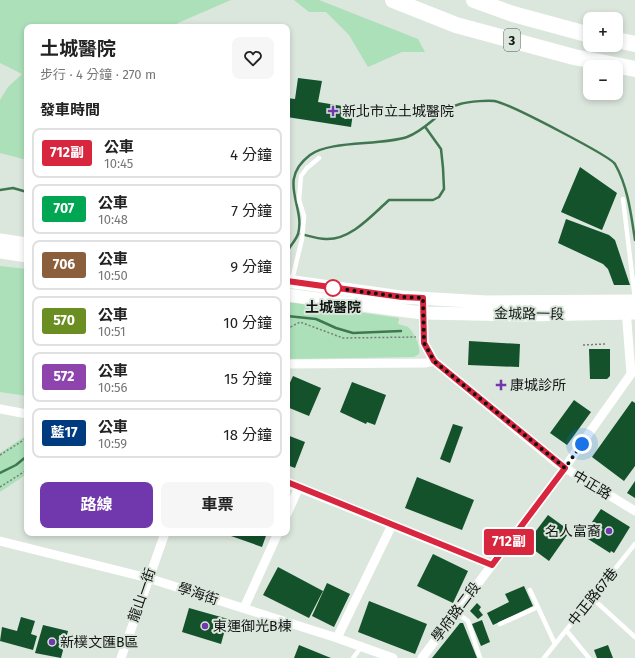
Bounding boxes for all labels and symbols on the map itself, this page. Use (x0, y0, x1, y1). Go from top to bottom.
road number: 3 (504, 29, 520, 51)
place label: 新北市立土城醫院 (342, 103, 454, 120)
marker: 新北市立土城醫院 (327, 105, 339, 117)
marker: 土城醫院 (324, 279, 342, 297)
place label: 土城醫院 (305, 299, 361, 316)
street label: 金城路一段 (494, 305, 564, 323)
place label: 康城診所 (510, 377, 566, 394)
marker: 康城診所 (495, 379, 507, 391)
your location (572, 434, 592, 454)
street label: 中正路 (570, 467, 614, 503)
place label: 名人富裔 (545, 523, 601, 540)
marker: 名人富裔 (604, 526, 614, 536)
line badge: 712副 (481, 529, 537, 555)
street label: 中正路67巷 (565, 565, 621, 629)
street label: 龍山一街 (125, 566, 159, 624)
street label: 學海街 (175, 579, 221, 609)
street label: 學府路二段 (428, 579, 484, 645)
place label: 東運御光B棟 (213, 618, 292, 635)
marker: 東運御光B棟 (200, 621, 210, 631)
place label: 新樸文匯B區 (60, 634, 139, 651)
marker: 新樸文匯B區 (47, 637, 57, 647)

